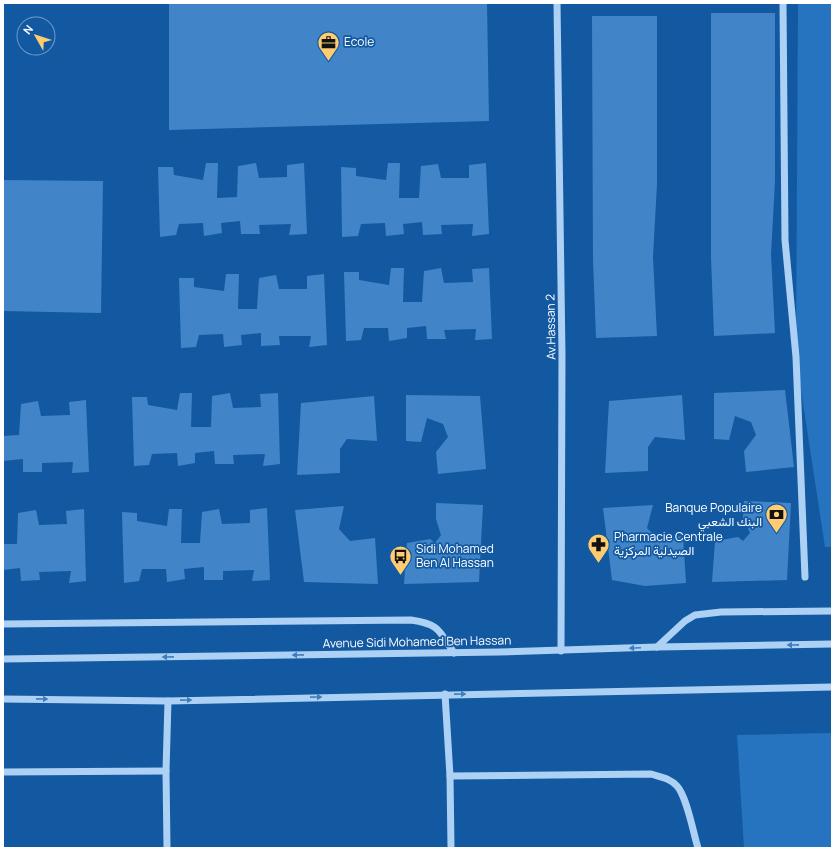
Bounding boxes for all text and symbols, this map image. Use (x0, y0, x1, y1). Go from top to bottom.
north arrow (16, 16, 56, 56)
text: N (20, 22, 36, 37)
office icon: Ecole (316, 29, 342, 62)
place label: Ecole (344, 33, 374, 50)
street label: Av.Hassan 2 (541, 294, 560, 360)
place label: Banque Populaire البنك الشعبي (665, 499, 762, 532)
bank icon: Banque Populaire البنك الشعبي (764, 502, 790, 535)
place label: Pharmacie Centrale الصيدلية المركزية (614, 528, 723, 559)
pharmacy icon: Pharmacie Centrale الصيدلية المركزية (585, 531, 611, 564)
place label: Sidi Mohamed Ben Al Hassan (416, 540, 494, 571)
bus stop icon: Sidi Mohamed Ben Al Hassan (387, 543, 413, 576)
street label: Avenue Sidi Mohamed Ben Hassan (323, 631, 511, 652)
one-way arrow (786, 642, 799, 648)
one-way arrow (629, 644, 641, 651)
one-way arrow (291, 652, 304, 658)
one-way arrow (161, 654, 174, 660)
one-way arrow (454, 691, 467, 697)
one-way arrow (310, 694, 323, 700)
one-way arrow (36, 696, 49, 702)
one-way arrow (180, 697, 192, 704)

